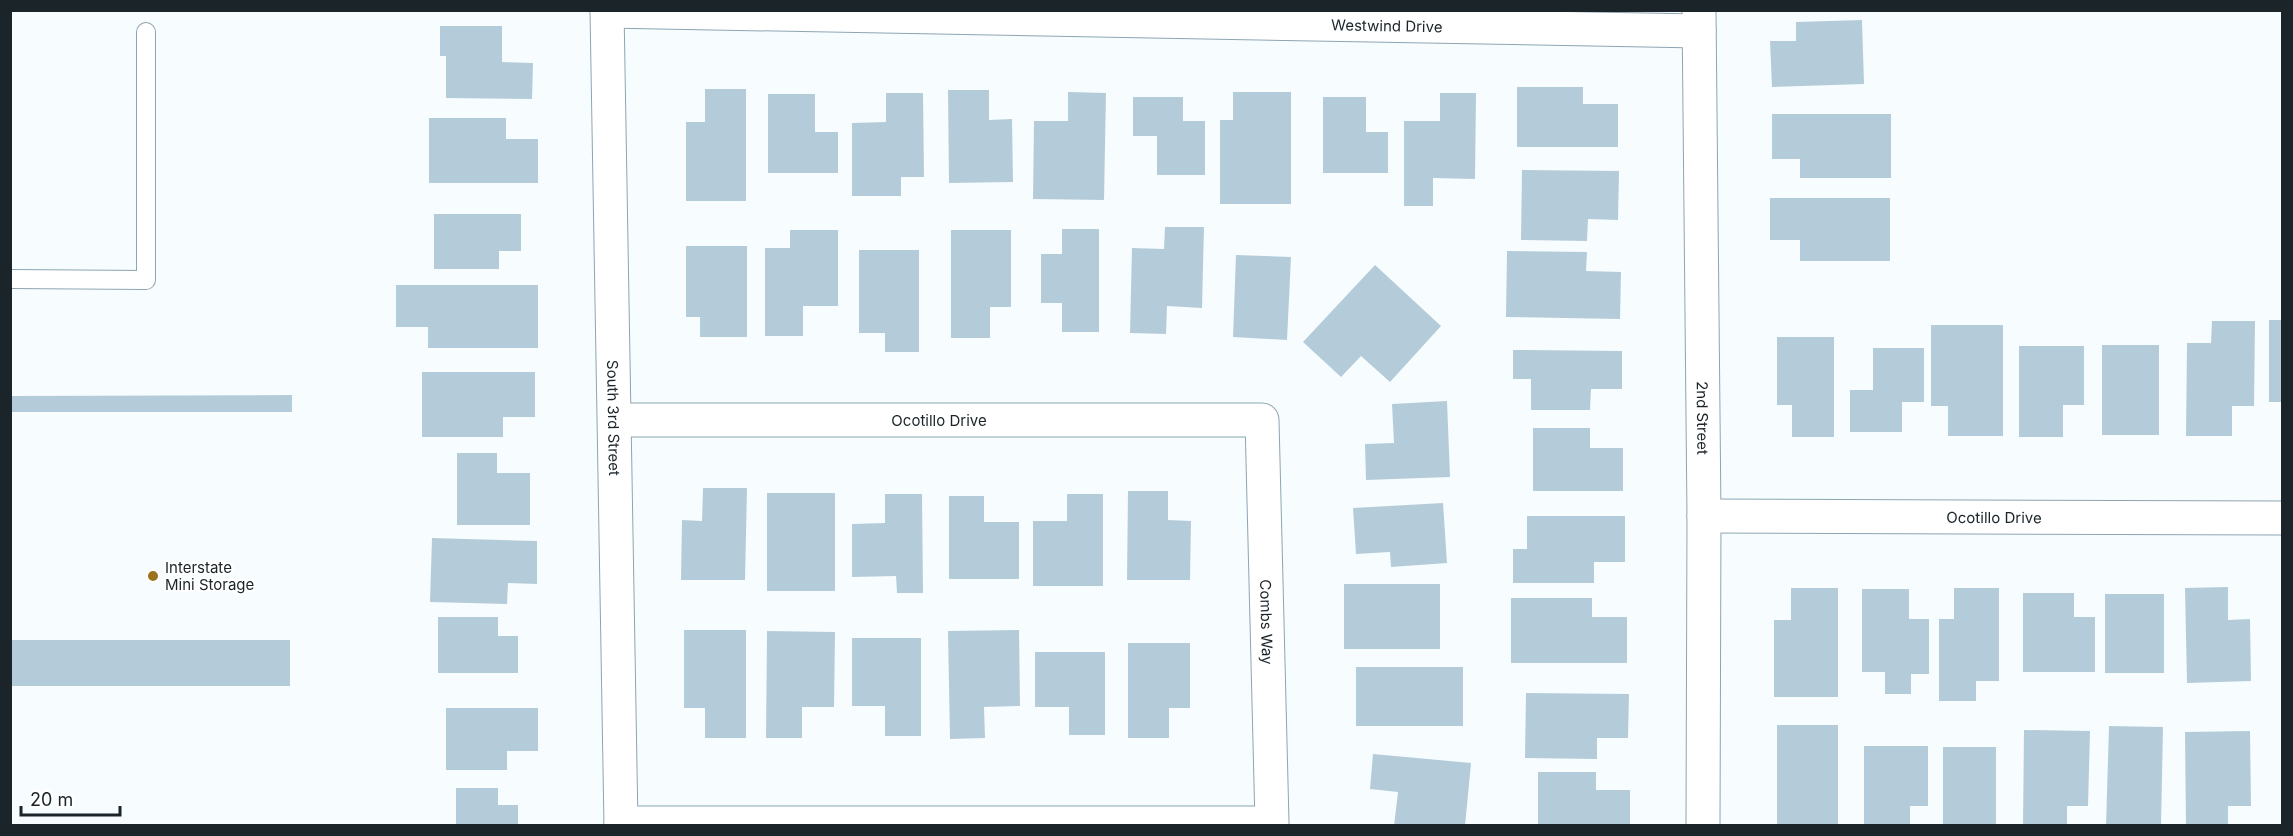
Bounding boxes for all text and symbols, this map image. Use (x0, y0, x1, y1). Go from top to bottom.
street label: Westwind Drive (1331, 15, 1443, 36)
street label: South 3rd Street (604, 360, 624, 476)
street label: 2nd Street (1693, 381, 1713, 455)
street label: Ocotillo Drive (891, 411, 987, 430)
street label: Ocotillo Drive (1946, 507, 2042, 527)
place label: Interstate Mini Storage (165, 558, 254, 594)
marker: Interstate Mini Storage (146, 569, 160, 583)
street label: Combs Way (1256, 579, 1278, 665)
scale bar (21, 779, 120, 817)
text: 20 m (30, 789, 73, 810)

